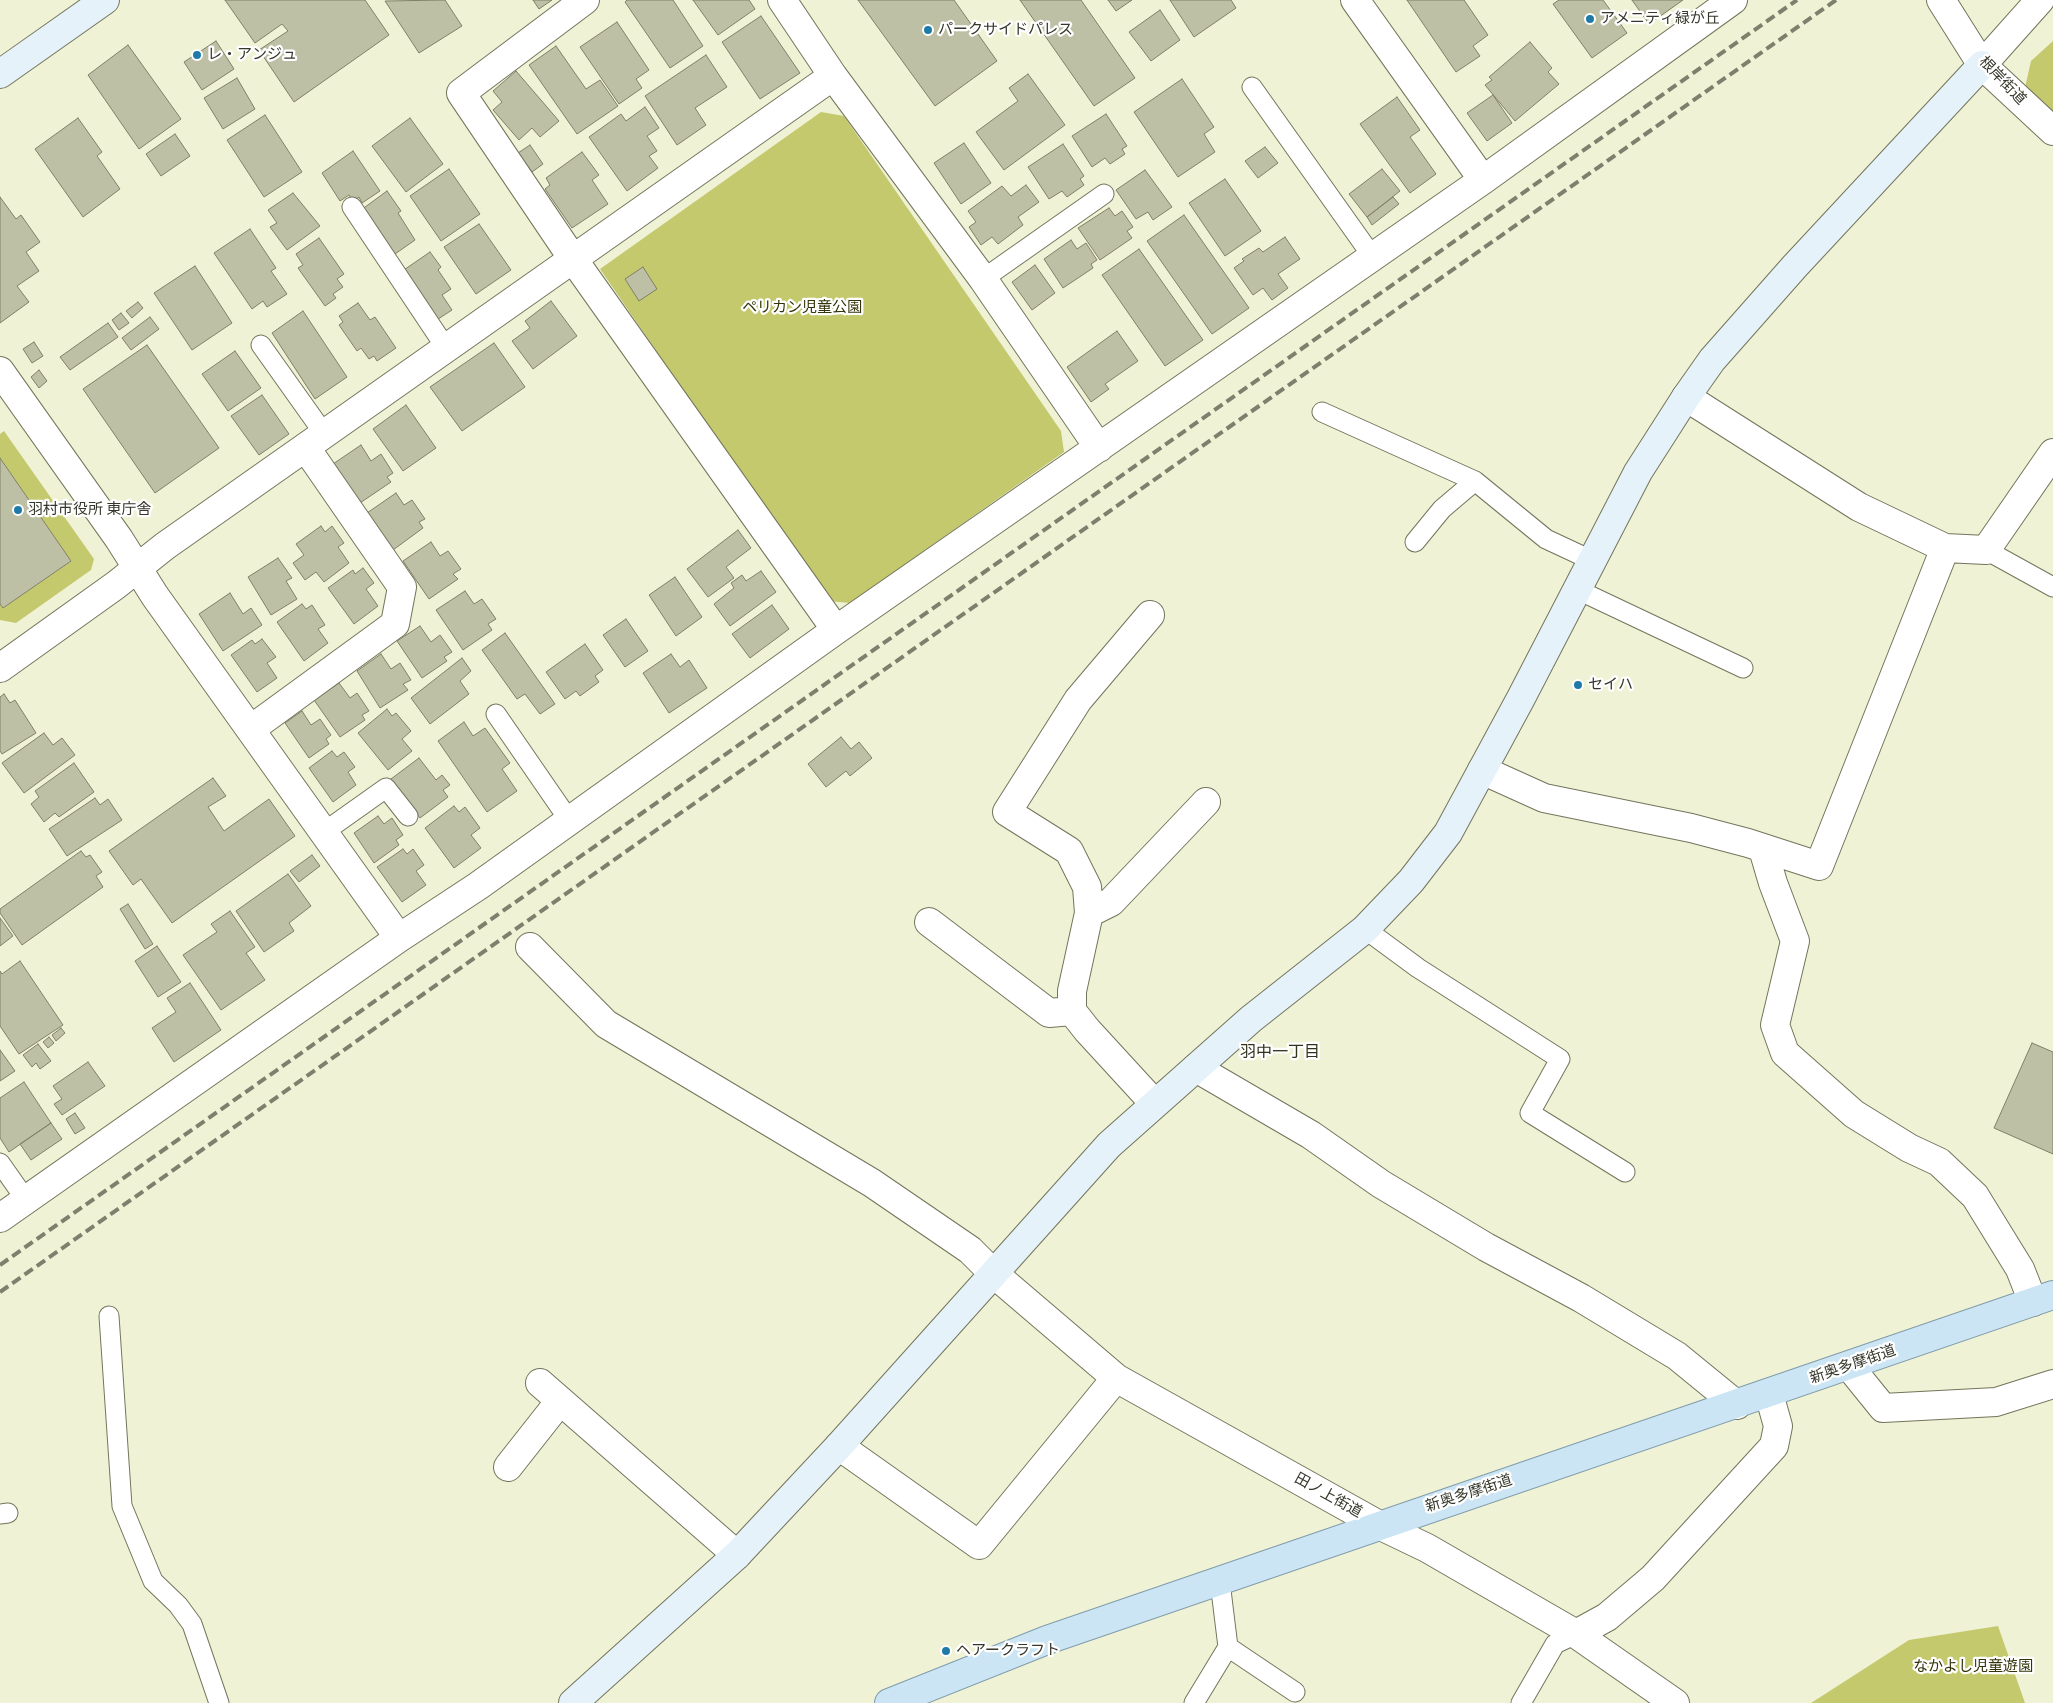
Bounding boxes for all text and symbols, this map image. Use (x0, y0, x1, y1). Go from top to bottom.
place label: アメニティ緑が丘 (1600, 10, 1720, 28)
marker: アメニティ緑が丘 (1584, 13, 1596, 25)
place label: パークサイドパレス (938, 21, 1073, 39)
marker: パークサイドパレス (922, 24, 934, 36)
place label: レ・アンジュ (207, 46, 297, 64)
marker: レ・アンジュ (191, 49, 203, 61)
street label: 根岸街道 (1975, 53, 2029, 109)
park label: ペリカン児童公園 (742, 299, 862, 317)
place label: 羽村市役所 東庁舎 (28, 501, 151, 519)
marker: 羽村市役所 東庁舎 (12, 504, 24, 516)
place label: セイハ (1588, 676, 1633, 694)
marker: セイハ (1572, 679, 1584, 691)
district label: 羽中一丁目 (1240, 1043, 1320, 1063)
street label: 新奥多摩街道 (1808, 1342, 1898, 1388)
street label: 田ノ上街道 (1291, 1470, 1365, 1522)
street label: 新奥多摩街道 (1423, 1472, 1515, 1516)
place label: ヘアークラフト (956, 1642, 1060, 1660)
marker: ヘアークラフト (940, 1645, 952, 1657)
park label: なかよし児童遊園 (1913, 1658, 2033, 1676)

